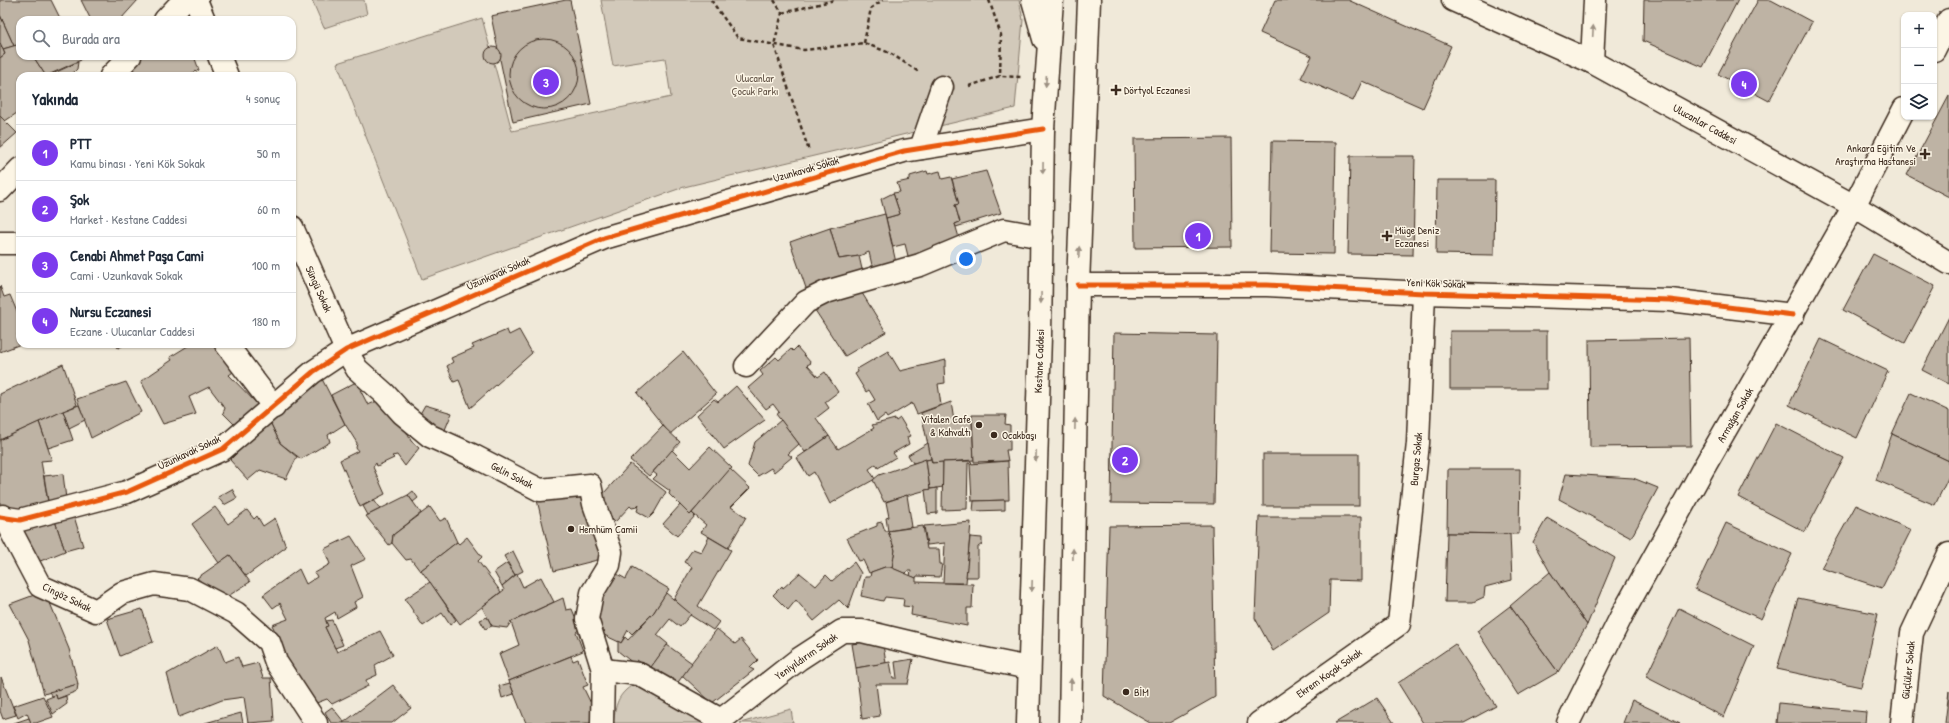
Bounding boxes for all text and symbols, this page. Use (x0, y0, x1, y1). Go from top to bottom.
map controls (1901, 12, 1937, 120)
button: + (1901, 12, 1937, 48)
search box (16, 16, 296, 60)
one-way arrow (1590, 25, 1597, 37)
icon: search (30, 27, 52, 49)
text: Burada ara (62, 28, 120, 49)
button: − (1901, 48, 1937, 84)
pin: 3 (533, 67, 559, 97)
pin: 4 (1731, 69, 1757, 99)
park label: Ulucanlar Çocuk Parkı (731, 71, 779, 98)
one-way arrow (1043, 75, 1050, 87)
place label: Dörtyol Eczanesi (1124, 83, 1190, 97)
button: layers (1901, 84, 1937, 120)
marker: Dörtyol Eczanesi (1111, 85, 1121, 95)
text: Yakında (32, 87, 78, 110)
text: 4 sonuç (246, 89, 280, 107)
street label: Ulucanlar Caddesi (1671, 101, 1739, 147)
text: PTT (70, 133, 91, 154)
place label: Ankara Eğitim Ve Araştırma Hastanesi (1835, 141, 1917, 168)
text: 1 (43, 144, 47, 162)
text: 50 m (257, 144, 280, 162)
marker: Ankara Eğitim Ve Araştırma Hastanesi (1919, 148, 1931, 160)
street label: Uzunkavak Sokak (772, 153, 841, 185)
text: Kamu binası · Yeni Kök Sokak (70, 154, 205, 172)
one-way arrow (1040, 162, 1046, 175)
text: Şok (70, 189, 89, 210)
text: 2 (42, 200, 48, 218)
text: 60 m (257, 200, 280, 218)
text: Market · Kestane Caddesi (70, 210, 188, 228)
pin: 1 (1185, 221, 1211, 251)
place label: Müge Deniz Eczanesi (1395, 223, 1440, 250)
marker: Müge Deniz Eczanesi (1382, 231, 1392, 241)
text: Cenabi Ahmet Paşa Cami (70, 245, 204, 266)
one-way arrow (1076, 246, 1083, 258)
your location (956, 249, 976, 269)
street label: Uzunkavak Sokak (464, 253, 532, 293)
text: 3 (42, 256, 48, 274)
text: 100 m (252, 256, 280, 274)
street label: Süngü Sokak (303, 264, 336, 315)
text: Cami · Uzunkavak Sokak (70, 266, 183, 284)
street label: Yeni Kök Sokak (1406, 275, 1466, 291)
one-way arrow (1038, 292, 1044, 305)
text: Nursu Eczanesi (70, 301, 152, 322)
text: 4 (43, 312, 47, 330)
text: 180 m (252, 312, 280, 330)
text: Eczane · Ulucanlar Caddesi (70, 322, 195, 340)
street label: Kestane Caddesi (1031, 329, 1047, 393)
street label: Armağan Sokak (1714, 385, 1757, 445)
place label: Vitalen Cafe & Kahvaltı (921, 412, 972, 439)
one-way arrow (1072, 418, 1079, 430)
marker: Vitalen Cafe & Kahvaltı (974, 420, 984, 430)
place label: Ocakbaşı (1002, 428, 1037, 442)
marker: Ocakbaşı (989, 430, 999, 440)
street label: Uzunkavak Sokak (155, 431, 223, 473)
street label: Burgaz Sokak (1407, 431, 1425, 486)
pin: 2 (1112, 445, 1138, 475)
one-way arrow (1033, 450, 1040, 462)
street label: Gelin Sokak (489, 458, 536, 492)
place label: Hemhüm Camii (579, 522, 638, 536)
marker: Hemhüm Camii (566, 524, 576, 534)
one-way arrow (1070, 547, 1076, 560)
street label: Cingöz Sokak (40, 579, 94, 615)
one-way arrow (1029, 580, 1035, 593)
street label: Yeniyıldırım Sokak (772, 629, 840, 683)
street label: Güçlüler Sokak (1898, 640, 1918, 700)
street label: Ekrem Koçak Sokak (1294, 645, 1365, 701)
one-way arrow (1068, 677, 1074, 690)
place label: BİM (1134, 685, 1149, 699)
marker: BİM (1121, 687, 1131, 697)

